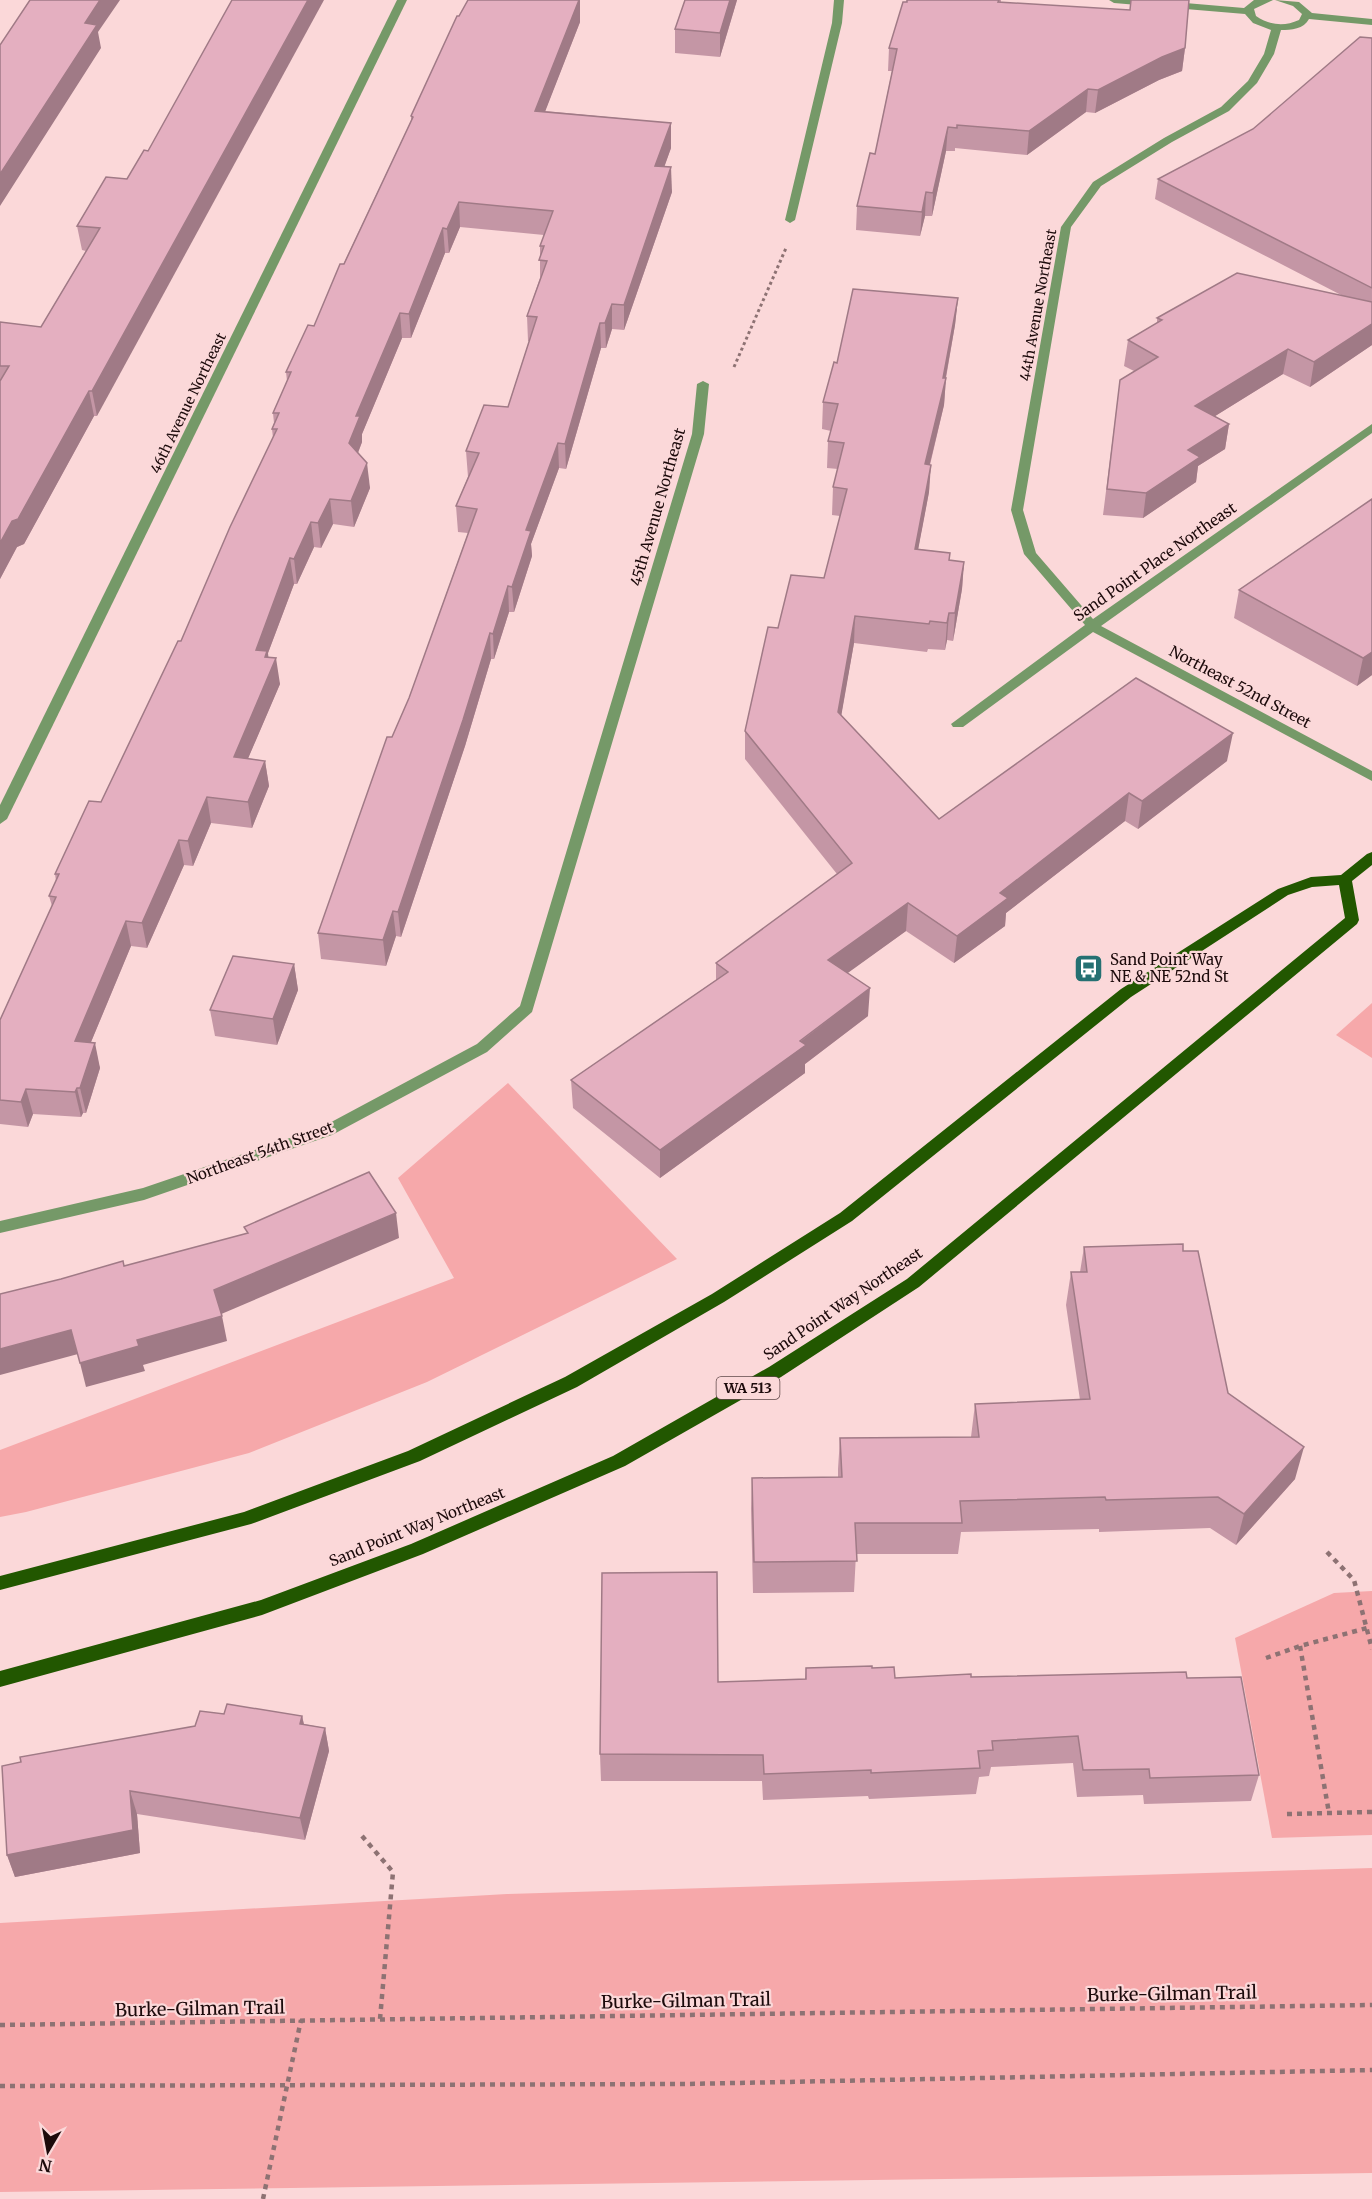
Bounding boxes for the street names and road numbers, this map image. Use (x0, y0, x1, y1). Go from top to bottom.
street label: 44th Avenue Northeast (1016, 227, 1060, 383)
street label: 46th Avenue Northeast (146, 329, 230, 476)
street label: 45th Avenue Northeast (626, 426, 689, 588)
street label: Sand Point Place Northeast (1070, 498, 1240, 625)
street label: Northeast 52nd Street (1166, 641, 1314, 732)
street label: Northeast 54th Street (184, 1117, 336, 1188)
street label: Sand Point Way Northeast (760, 1243, 926, 1364)
road number: WA 513 (716, 1377, 780, 1399)
street label: Sand Point Way Northeast (326, 1482, 508, 1571)
street label: Burke-Gilman Trail (1087, 1981, 1258, 2006)
street label: Burke-Gilman Trail (601, 1988, 772, 2013)
street label: Burke-Gilman Trail (115, 1996, 286, 2021)

